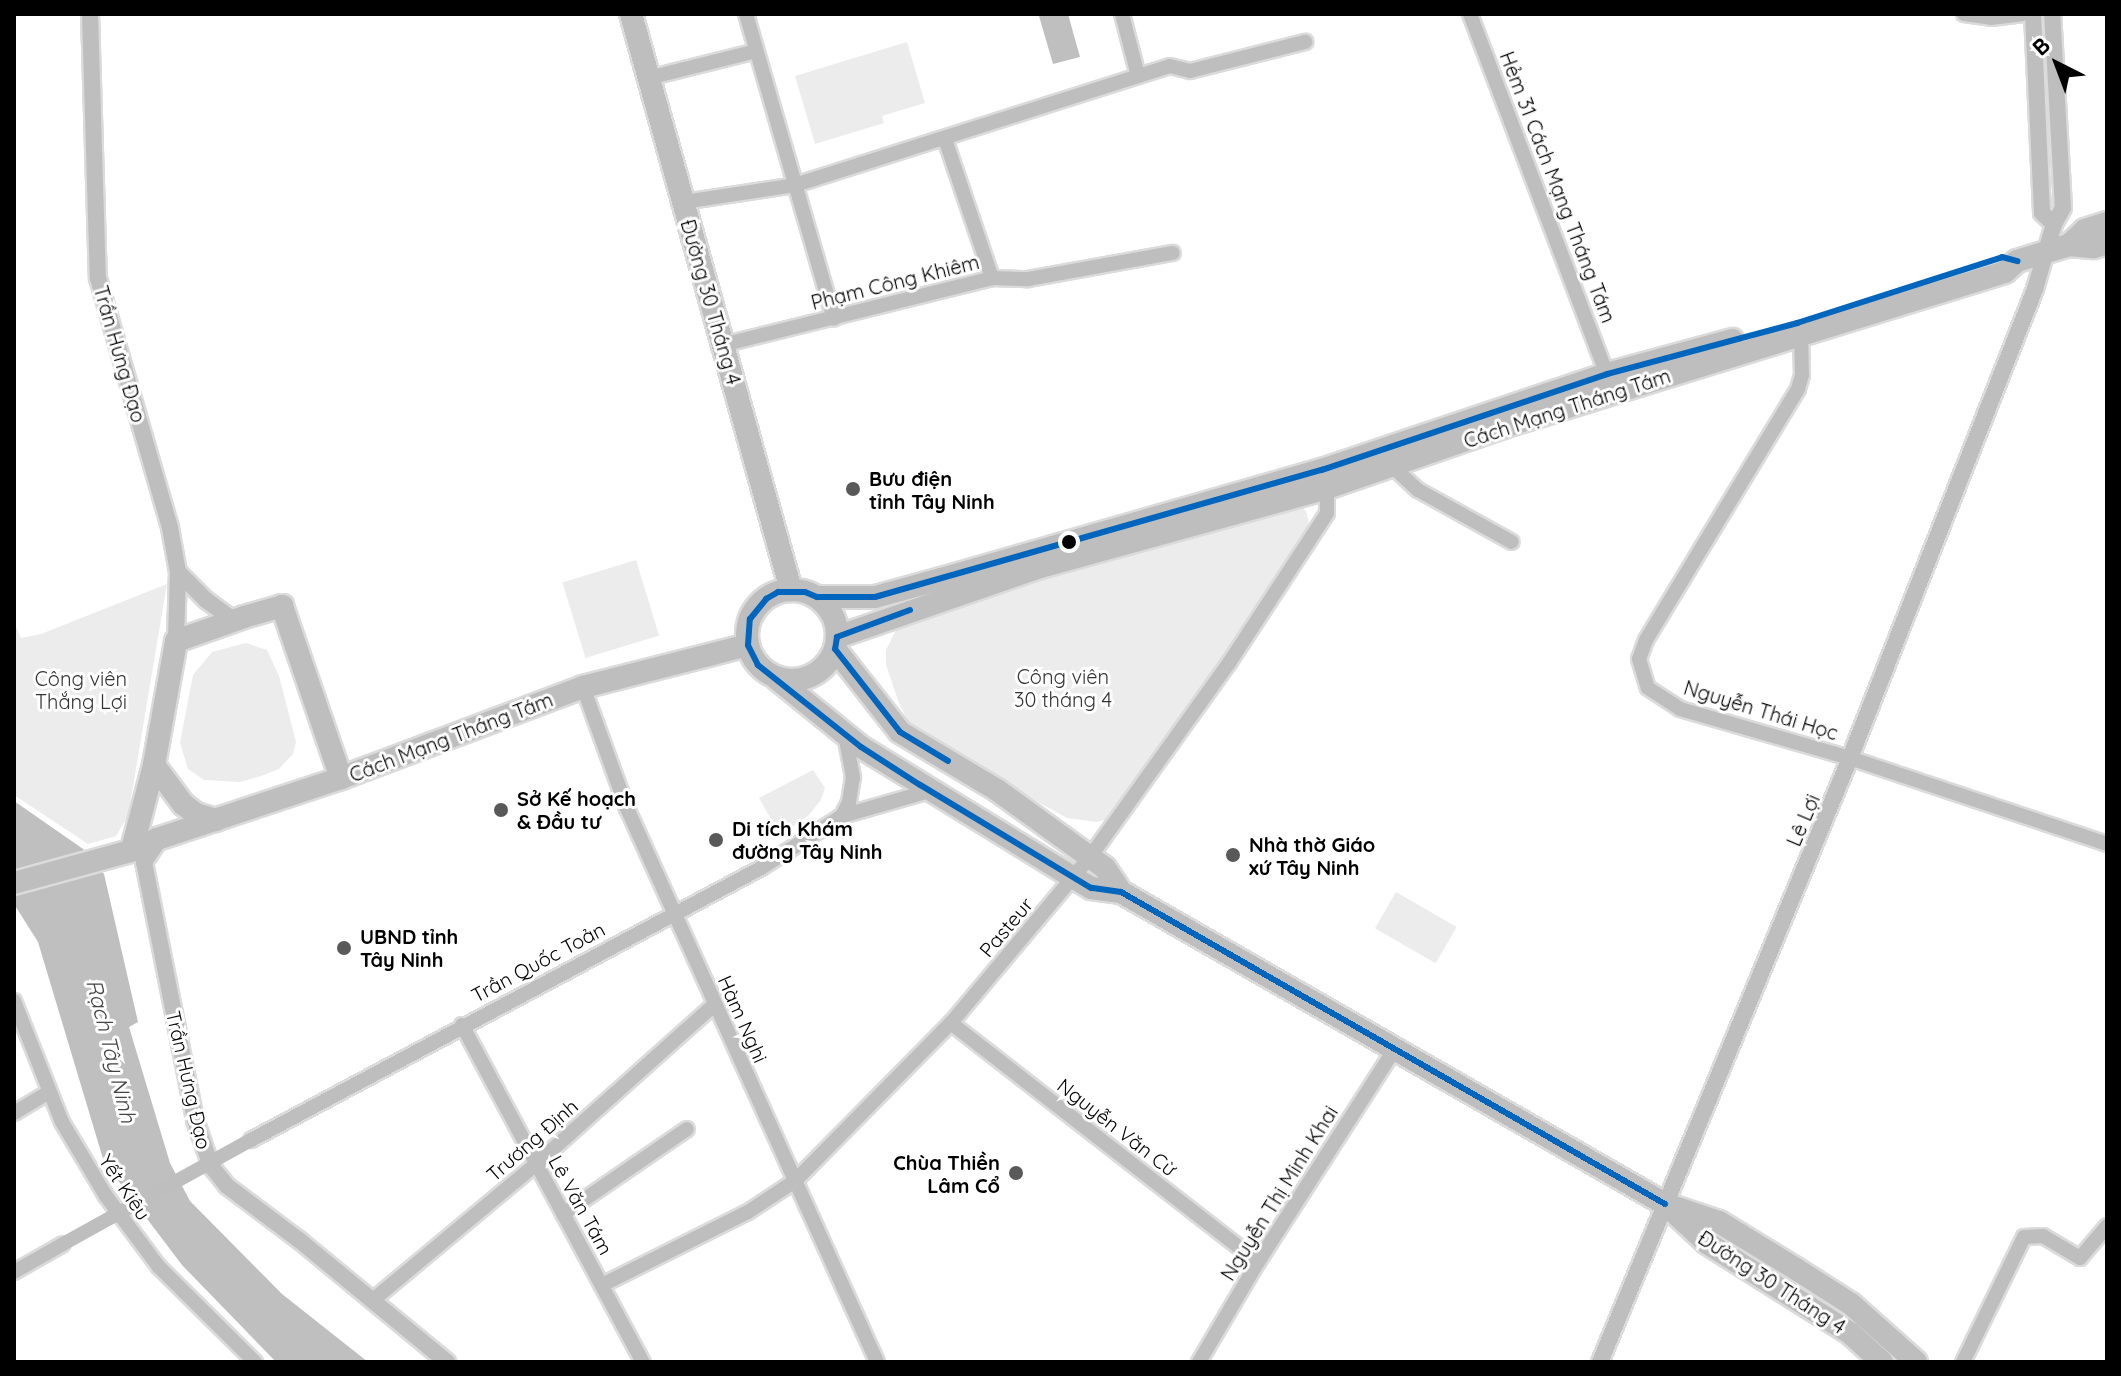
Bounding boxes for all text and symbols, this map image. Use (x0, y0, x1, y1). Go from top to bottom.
north arrow (2017, 24, 2097, 104)
text: B (2026, 31, 2056, 61)
street label: Hẻm 31 Cách Mạng Tháng Tám (1495, 48, 1621, 326)
street label: Đường 30 Tháng 4 (676, 217, 746, 387)
street label: Phạm Công Khiêm (808, 250, 982, 314)
street label: Trần Hưng Đạo (89, 283, 151, 425)
street label: Cách Mạng Tháng Tám (1461, 363, 1673, 453)
place label: Bưu điện tỉnh Tây Ninh (869, 466, 995, 513)
marker: Bưu điện tỉnh Tây Ninh (844, 480, 862, 498)
unlabelled marker (1061, 534, 1077, 550)
park label: Công viên 30 tháng 4 (1014, 664, 1112, 711)
park label: Công viên Thắng Lợi (35, 667, 127, 714)
street label: Nguyễn Thái Học (1681, 675, 1841, 745)
street label: Cách Mạng Tháng Tám (346, 687, 556, 787)
place label: Sở Kế hoạch & Đầu tư (517, 786, 636, 833)
street label: Lê Lợi (1781, 790, 1825, 850)
marker: Sở Kế hoạch & Đầu tư (492, 801, 510, 819)
place label: Di tích Khám đường Tây Ninh (732, 816, 883, 863)
marker: Di tích Khám đường Tây Ninh (707, 831, 725, 849)
place label: Nhà thờ Giáo xứ Tây Ninh (1249, 832, 1375, 879)
marker: Nhà thờ Giáo xứ Tây Ninh (1224, 846, 1242, 864)
street label: Pasteur (974, 892, 1038, 962)
street label: Trần Quốc Toản (467, 917, 609, 1007)
place label: UBND tỉnh Tây Ninh (360, 924, 458, 971)
marker: UBND tỉnh Tây Ninh (335, 939, 353, 957)
street label: Hàm Nghi (713, 972, 773, 1066)
water label: Rạch Tây Ninh (80, 977, 142, 1125)
street label: Trần Hưng Đạo (161, 1008, 217, 1152)
street label: Nguyễn Văn Cừ (1053, 1073, 1181, 1181)
street label: Trương Định (481, 1094, 583, 1186)
street label: Nguyễn Thị Minh Khai (1215, 1101, 1343, 1285)
street label: Yết Kiêu (94, 1149, 156, 1225)
place label: Chùa Thiền Lâm Cổ (893, 1150, 1000, 1197)
street label: Lê Văn Tám (544, 1151, 618, 1259)
marker: Chùa Thiền Lâm Cổ (1007, 1164, 1025, 1182)
street label: Đường 30 Tháng 4 (1694, 1225, 1850, 1339)

